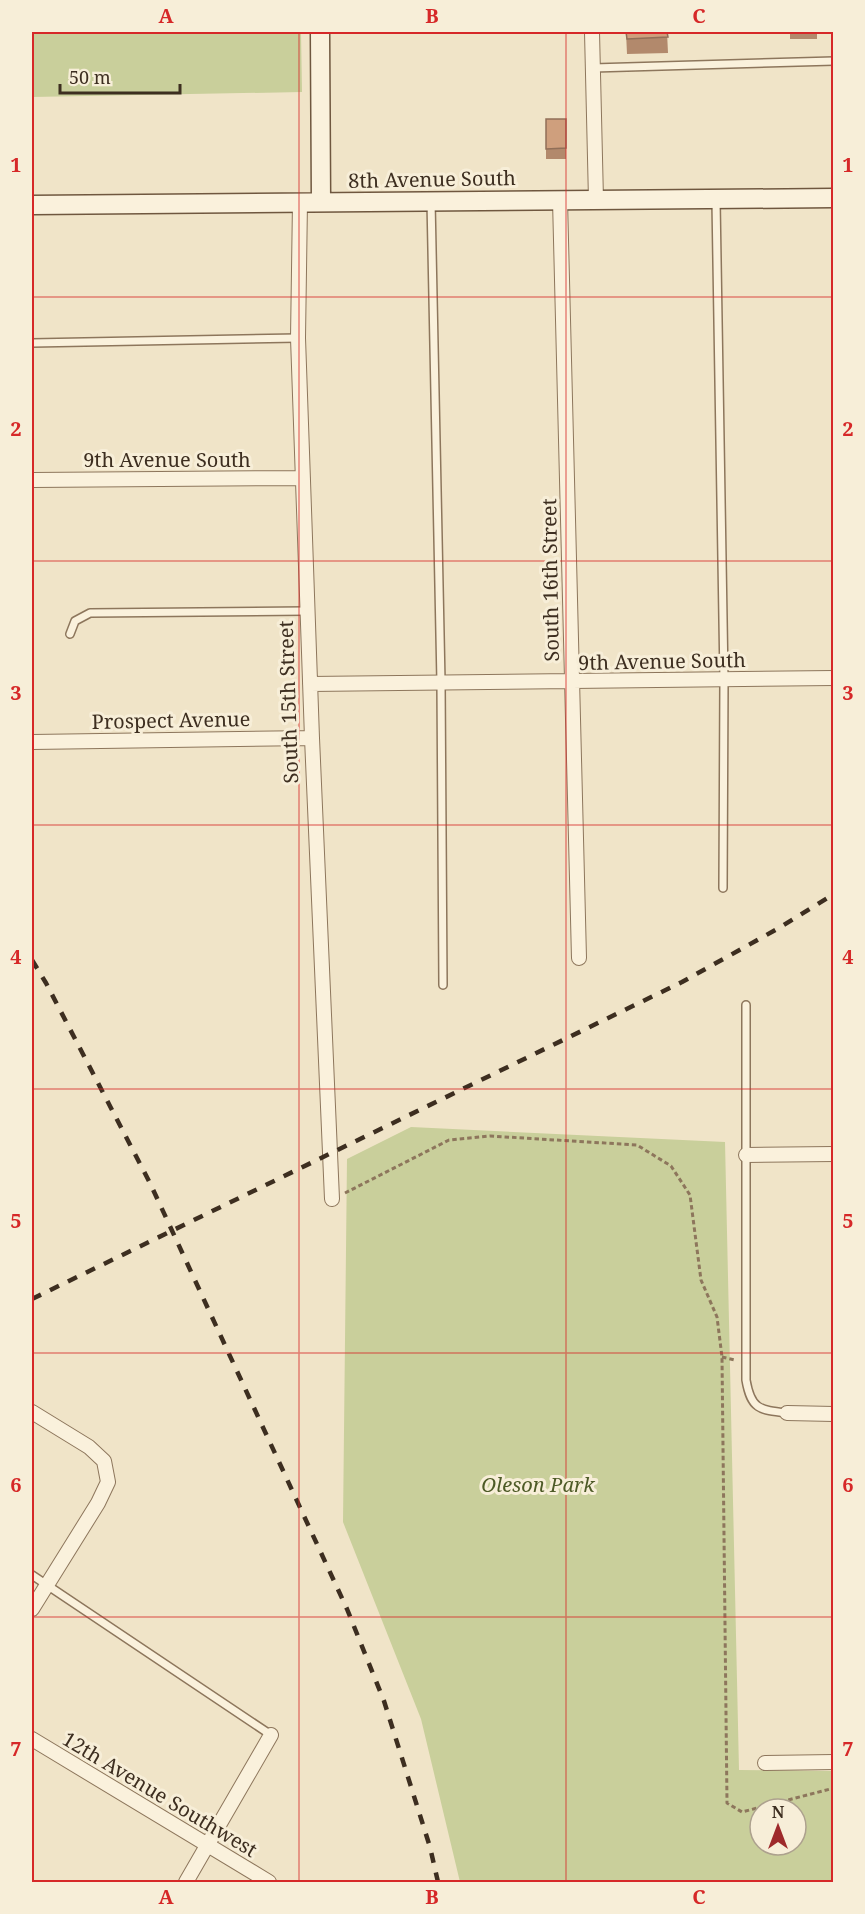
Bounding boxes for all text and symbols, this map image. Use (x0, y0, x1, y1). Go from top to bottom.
text: A (158, 2, 174, 29)
text: B (425, 2, 439, 29)
text: C (692, 2, 706, 29)
scale bar (60, 57, 180, 95)
text: 50 m (69, 65, 111, 89)
text: 1 (10, 151, 22, 178)
text: 1 (842, 151, 854, 178)
street label: 8th Avenue South (348, 164, 516, 194)
text: 2 (10, 415, 22, 442)
text: 2 (842, 415, 854, 442)
street label: 9th Avenue South (83, 446, 251, 473)
street label: South 16th Street (535, 498, 565, 662)
street label: South 15th Street (272, 620, 304, 784)
street label: 9th Avenue South (578, 646, 746, 676)
text: 3 (10, 679, 22, 706)
text: 3 (842, 679, 854, 706)
street label: Prospect Avenue (91, 705, 251, 735)
text: 4 (10, 943, 22, 970)
text: 4 (842, 943, 854, 970)
text: 5 (10, 1207, 22, 1234)
text: 5 (842, 1207, 854, 1234)
text: 6 (10, 1471, 22, 1498)
park label: Oleson Park (481, 1471, 595, 1498)
text: 6 (842, 1471, 854, 1498)
street label: 12th Avenue Southwest (58, 1725, 262, 1863)
text: 7 (10, 1735, 22, 1762)
text: 7 (842, 1735, 854, 1762)
north arrow (748, 1797, 808, 1857)
text: N (772, 1801, 785, 1823)
text: A (158, 1883, 174, 1910)
text: B (425, 1883, 439, 1910)
text: C (692, 1883, 706, 1910)

